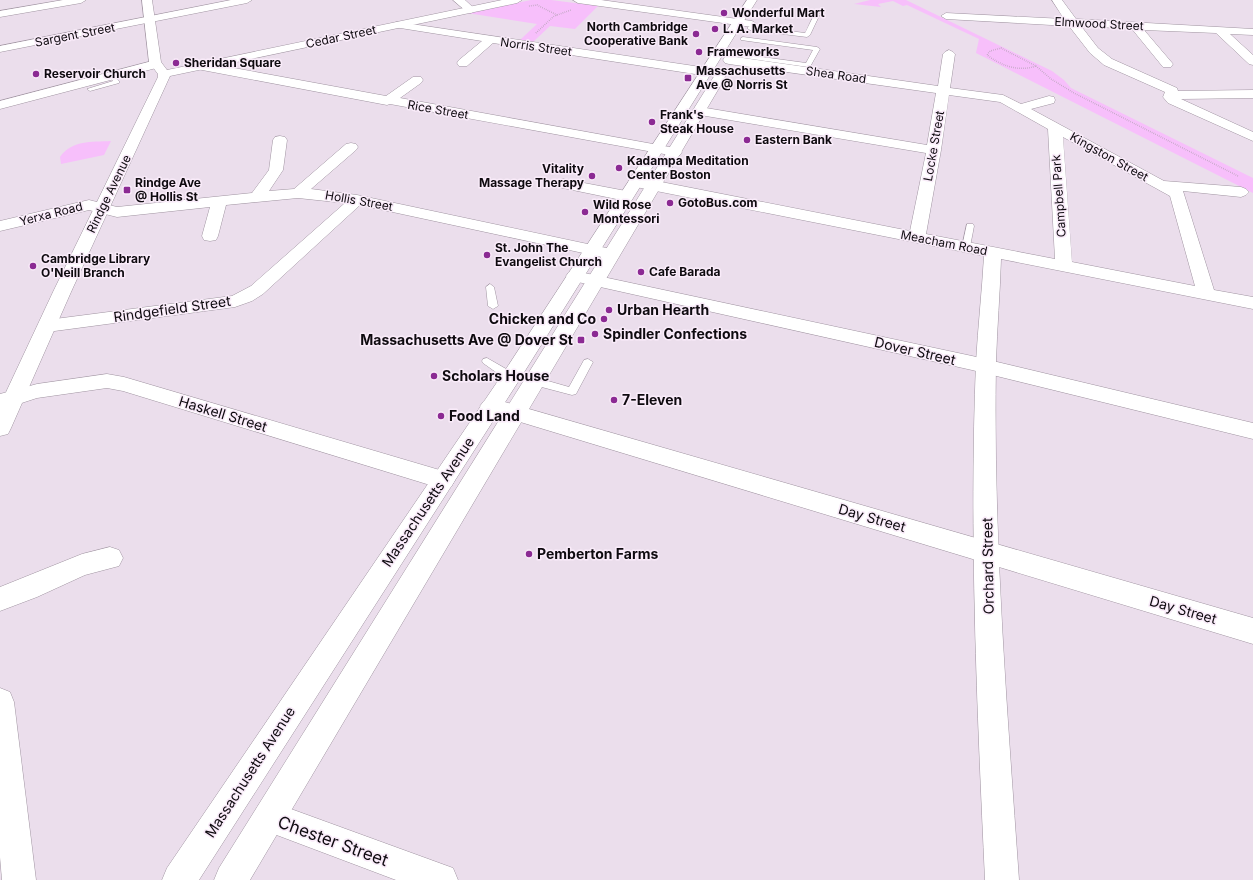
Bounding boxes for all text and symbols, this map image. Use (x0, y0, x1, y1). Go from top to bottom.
place label: Wonderful Mart (732, 5, 825, 20)
marker: Wonderful Mart (719, 8, 729, 18)
street label: Elmwood Street (1054, 14, 1144, 33)
street label: Sargent Street (34, 19, 116, 50)
place label: North Cambridge Cooperative Bank (584, 19, 688, 48)
place label: L. A. Market (723, 21, 794, 36)
street label: Cedar Street (304, 22, 378, 51)
marker: L. A. Market (710, 24, 720, 34)
marker: North Cambridge Cooperative Bank (691, 29, 701, 39)
street label: Norris Street (499, 34, 573, 59)
place label: Frameworks (707, 44, 780, 59)
marker: Frameworks (694, 47, 704, 57)
place label: Sheridan Square (184, 55, 281, 70)
marker: Sheridan Square (171, 58, 181, 68)
place label: Massachusetts Ave @ Norris St (696, 63, 788, 92)
street label: Shea Road (805, 63, 867, 86)
place label: Reservoir Church (44, 66, 146, 81)
marker: Reservoir Church (31, 69, 41, 79)
marker: Massachusetts Ave @ Norris St (683, 73, 693, 83)
street label: Rice Street (406, 97, 470, 122)
place label: Frank's Steak House (660, 107, 734, 136)
street label: Locke Street (920, 109, 947, 182)
marker: Frank's Steak House (647, 117, 657, 127)
street label: Kingston Street (1067, 129, 1151, 184)
place label: Eastern Bank (755, 132, 832, 147)
marker: Eastern Bank (742, 135, 752, 145)
street label: Rindge Avenue (83, 152, 134, 235)
place label: Kadampa Meditation Center Boston (627, 153, 749, 182)
street label: Campbell Park (1048, 154, 1069, 238)
place label: Vitality Massage Therapy (479, 161, 585, 190)
marker: Kadampa Meditation Center Boston (614, 163, 624, 173)
marker: Vitality Massage Therapy (587, 171, 597, 181)
place label: Rindge Ave @ Hollis St (135, 175, 201, 204)
marker: Rindge Ave @ Hollis St (122, 185, 132, 195)
street label: Hollis Street (324, 187, 394, 214)
place label: GotoBus.com (678, 195, 758, 210)
place label: Wild Rose Montessori (593, 197, 659, 226)
street label: Yerxa Road (18, 198, 84, 229)
marker: GotoBus.com (665, 198, 675, 208)
marker: Wild Rose Montessori (580, 207, 590, 217)
street label: Meacham Road (899, 227, 989, 258)
place label: St. John The Evangelist Church (495, 240, 602, 269)
marker: St. John The Evangelist Church (482, 250, 492, 260)
place label: Cambridge Library O'Neill Branch (41, 251, 151, 280)
marker: Cambridge Library O'Neill Branch (28, 261, 38, 271)
place label: Cafe Barada (649, 264, 721, 279)
marker: Cafe Barada (636, 267, 646, 277)
street label: Rindgefield Street (112, 292, 232, 325)
place label: Urban Hearth (617, 301, 709, 318)
marker: Urban Hearth (604, 305, 614, 315)
place label: Chicken and Co (489, 310, 596, 327)
marker: Chicken and Co (599, 314, 609, 324)
place label: Spindler Confections (603, 325, 747, 342)
marker: Spindler Confections (590, 329, 600, 339)
place label: Massachusetts Ave @ Dover St (360, 331, 573, 348)
street label: Dover Street (873, 333, 958, 368)
marker: Massachusetts Ave @ Dover St (576, 335, 586, 345)
place label: Scholars House (442, 367, 549, 384)
marker: Scholars House (429, 371, 439, 381)
place label: 7-Eleven (622, 391, 682, 408)
street label: Haskell Street (177, 392, 270, 435)
marker: 7-Eleven (609, 395, 619, 405)
place label: Food Land (449, 407, 520, 424)
marker: Food Land (436, 411, 446, 421)
street label: Massachusetts Avenue (378, 434, 477, 570)
street label: Day Street (837, 500, 908, 535)
street label: Orchard Street (978, 517, 997, 615)
place label: Pemberton Farms (537, 545, 659, 562)
marker: Pemberton Farms (524, 549, 534, 559)
street label: Day Street (1148, 592, 1219, 627)
street label: Massachusetts Avenue (201, 703, 298, 840)
street label: Chester Street (275, 812, 391, 870)

